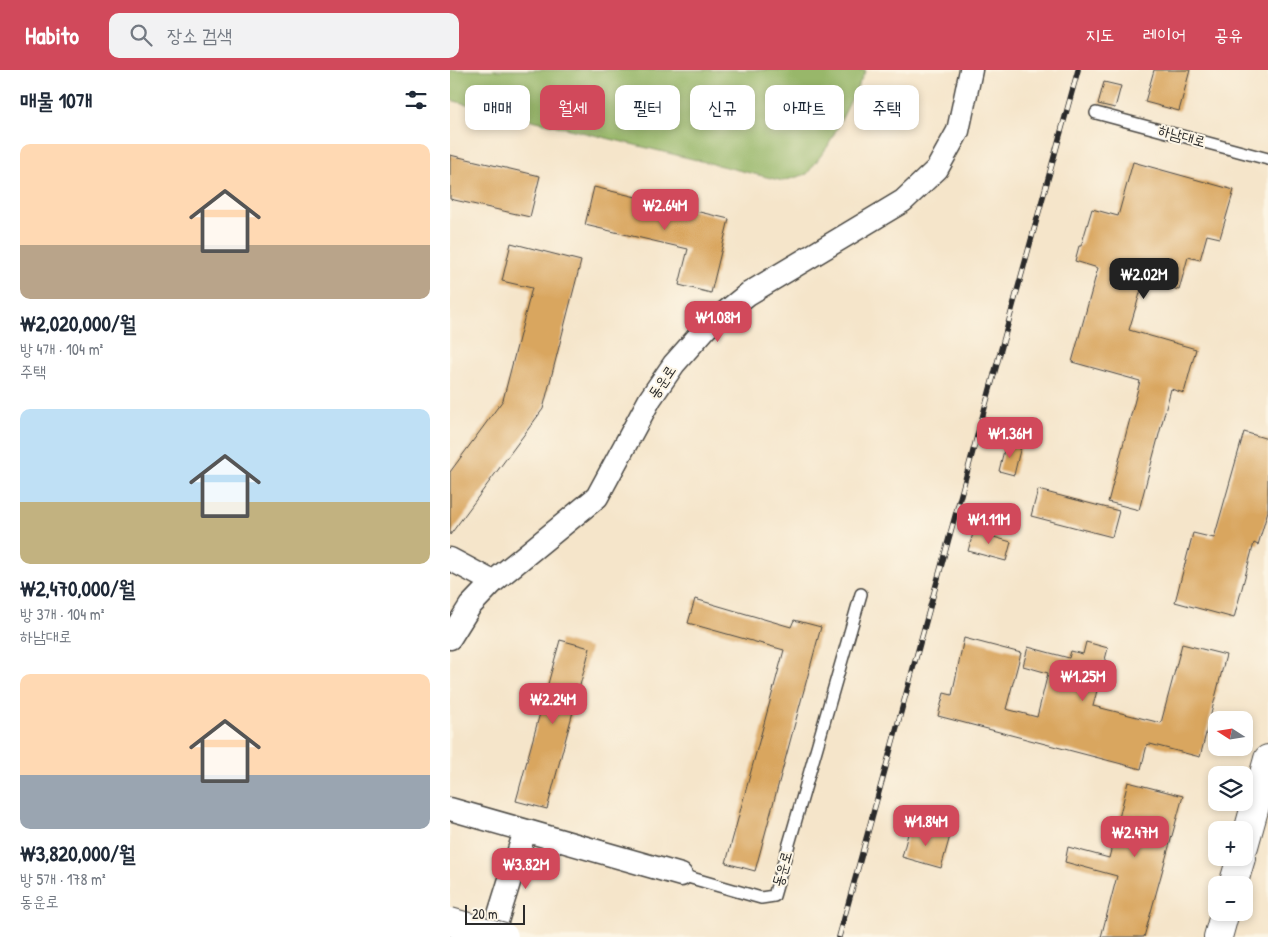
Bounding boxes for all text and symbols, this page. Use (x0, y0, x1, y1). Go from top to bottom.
search box (109, 13, 459, 58)
text: Habito (25, 19, 79, 51)
icon: search (127, 21, 155, 49)
text: 장소 검색 (167, 22, 232, 48)
text: 지도 (1086, 22, 1115, 47)
text: 레이어 (1143, 22, 1186, 47)
text: 공유 (1214, 22, 1243, 47)
chip: 매매 (465, 85, 530, 130)
chip: 월세 (540, 85, 605, 130)
chip: 필터 (615, 85, 680, 130)
chip: 신규 (690, 85, 755, 130)
chip: 아파트 (765, 85, 844, 130)
chip: 주택 (854, 85, 919, 130)
text: 매물 10개 (20, 86, 93, 115)
icon: filters (402, 86, 430, 114)
street label: 하남대로 (1156, 119, 1208, 152)
icon: home (180, 176, 270, 266)
pin: ₩2.64M (624, 189, 706, 231)
text: ₩2.64M (643, 194, 687, 216)
pin: ₩2.02M (1103, 258, 1185, 300)
text: ₩2.02M (1121, 263, 1168, 285)
pin: ₩1.08M (677, 300, 759, 343)
text: ₩1.08M (696, 306, 740, 328)
text: ₩2,020,000/월 (20, 309, 137, 338)
text: 방 4개 · 104 m² (20, 338, 103, 360)
text: 주택 (20, 360, 46, 382)
street label: 동운로 (643, 361, 680, 403)
pin: ₩1.36M (969, 416, 1051, 459)
text: ₩1.36M (988, 422, 1032, 444)
icon: home (180, 441, 270, 531)
pin: ₩1.11M (948, 502, 1030, 545)
text: ₩1.11M (968, 508, 1010, 530)
text: ₩2,470,000/월 (20, 574, 136, 603)
text: 방 3개 · 104 m² (20, 603, 104, 625)
text: 하남대로 (20, 625, 72, 647)
pin: ₩1.25M (1042, 660, 1124, 702)
text: ₩1.25M (1061, 665, 1105, 687)
pin: ₩2.24M (512, 682, 594, 725)
text: ₩2.24M (530, 688, 576, 710)
icon: home (180, 706, 270, 796)
north arrow (1208, 711, 1252, 756)
map controls (1208, 711, 1253, 921)
button: layers (1208, 766, 1253, 811)
pin: ₩1.84M (885, 804, 967, 847)
text: ₩1.84M (904, 810, 948, 832)
pin: ₩2.47M (1094, 816, 1176, 858)
text: ₩2.47M (1112, 821, 1158, 843)
button: + (1208, 821, 1253, 866)
text: ₩3,820,000/월 (20, 839, 136, 868)
pin: ₩3.82M (485, 848, 567, 890)
street label: 동운로 (766, 849, 797, 889)
text: ₩3.82M (503, 853, 549, 875)
text: 방 5개 · 178 m² (20, 868, 106, 890)
button: − (1208, 876, 1253, 921)
text: 동운로 (20, 890, 59, 912)
scale bar (465, 902, 525, 925)
text: 20 m (472, 904, 498, 923)

